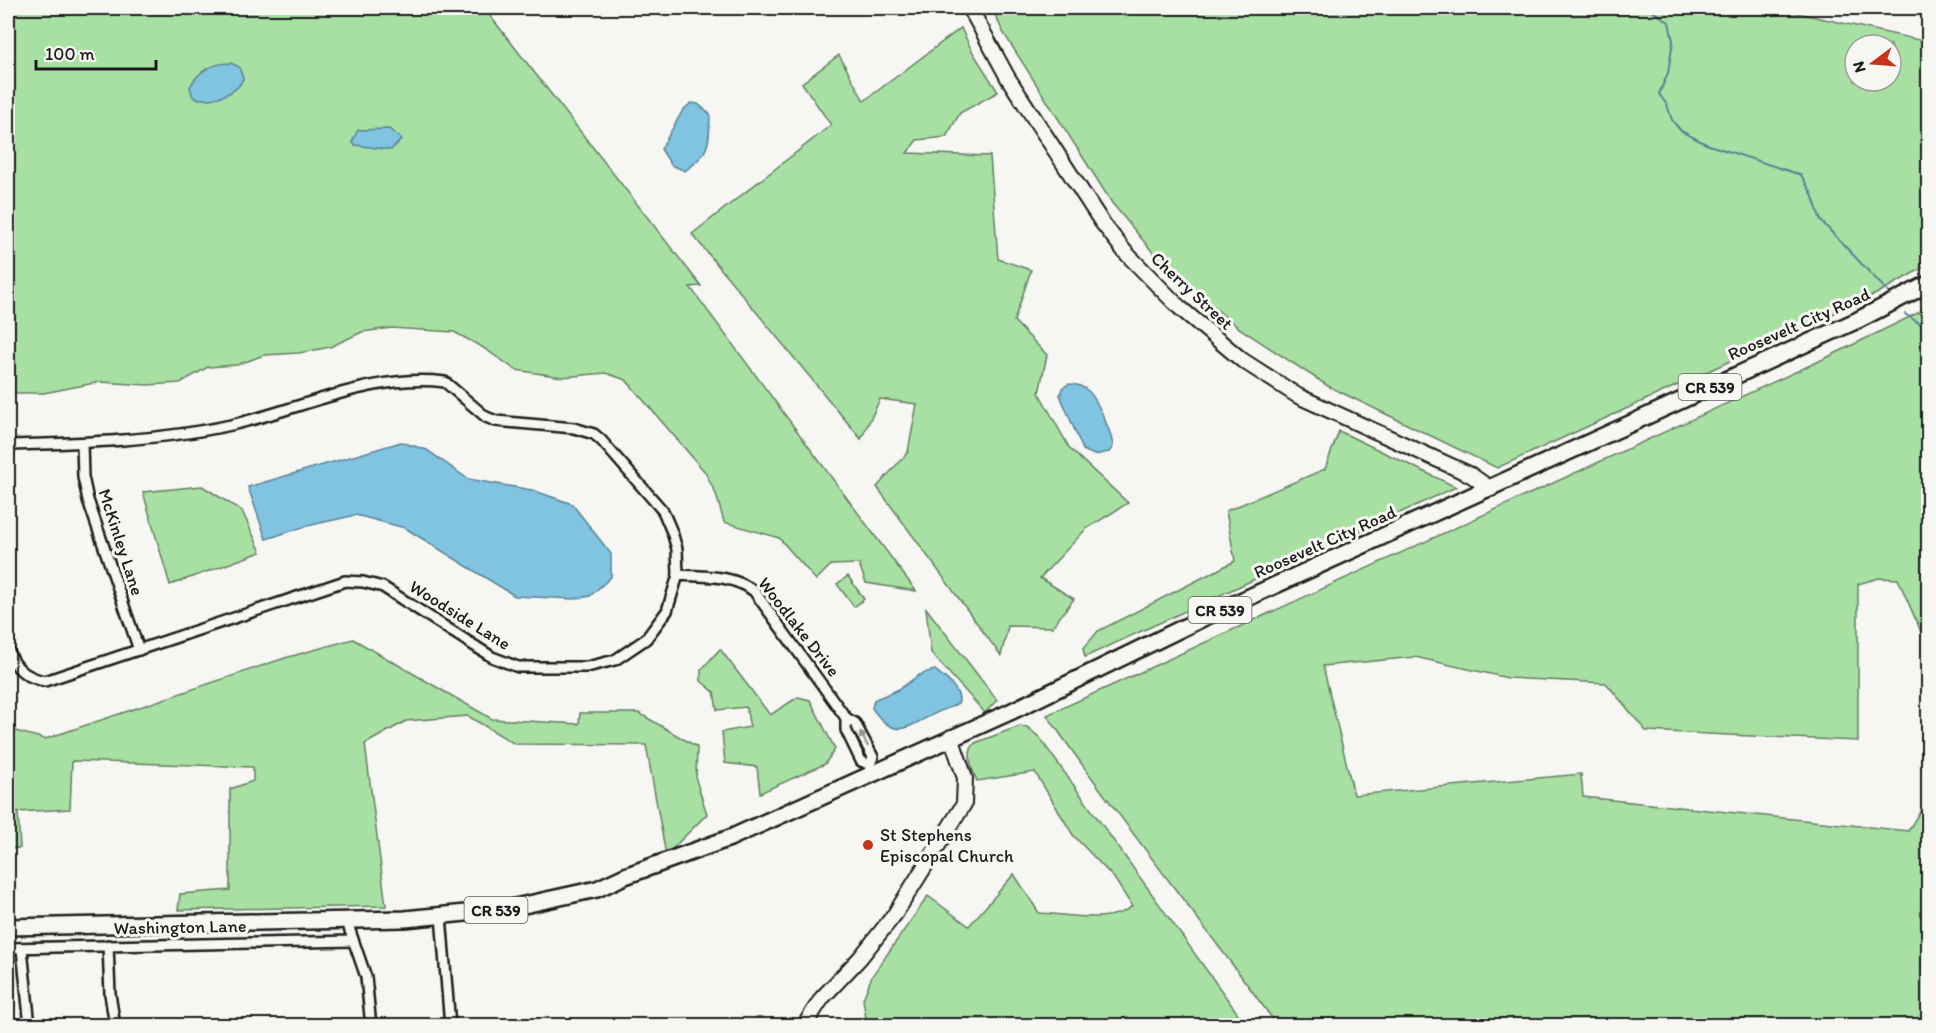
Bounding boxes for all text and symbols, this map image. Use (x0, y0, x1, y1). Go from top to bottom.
scale bar (36, 33, 156, 71)
north arrow (1843, 33, 1903, 93)
text: 100 m (45, 43, 95, 65)
text: N (1848, 59, 1870, 75)
street label: Cherry Street (1146, 247, 1238, 335)
street label: Roosevelt City Road (1724, 283, 1874, 365)
road number: CR 539 (1678, 374, 1742, 400)
street label: McKinley Lane (93, 486, 149, 598)
street label: Roosevelt City Road (1250, 501, 1400, 583)
street label: Woodlake Drive (753, 573, 845, 681)
street label: Woodside Lane (405, 575, 515, 655)
road number: CR 539 (1188, 597, 1252, 623)
one-way arrow (859, 730, 869, 748)
place label: St Stephens Episcopal Church (880, 824, 1014, 867)
marker: St Stephens Episcopal Church (861, 838, 875, 852)
road number: CR 539 (464, 897, 528, 923)
street label: Washington Lane (113, 915, 247, 939)

